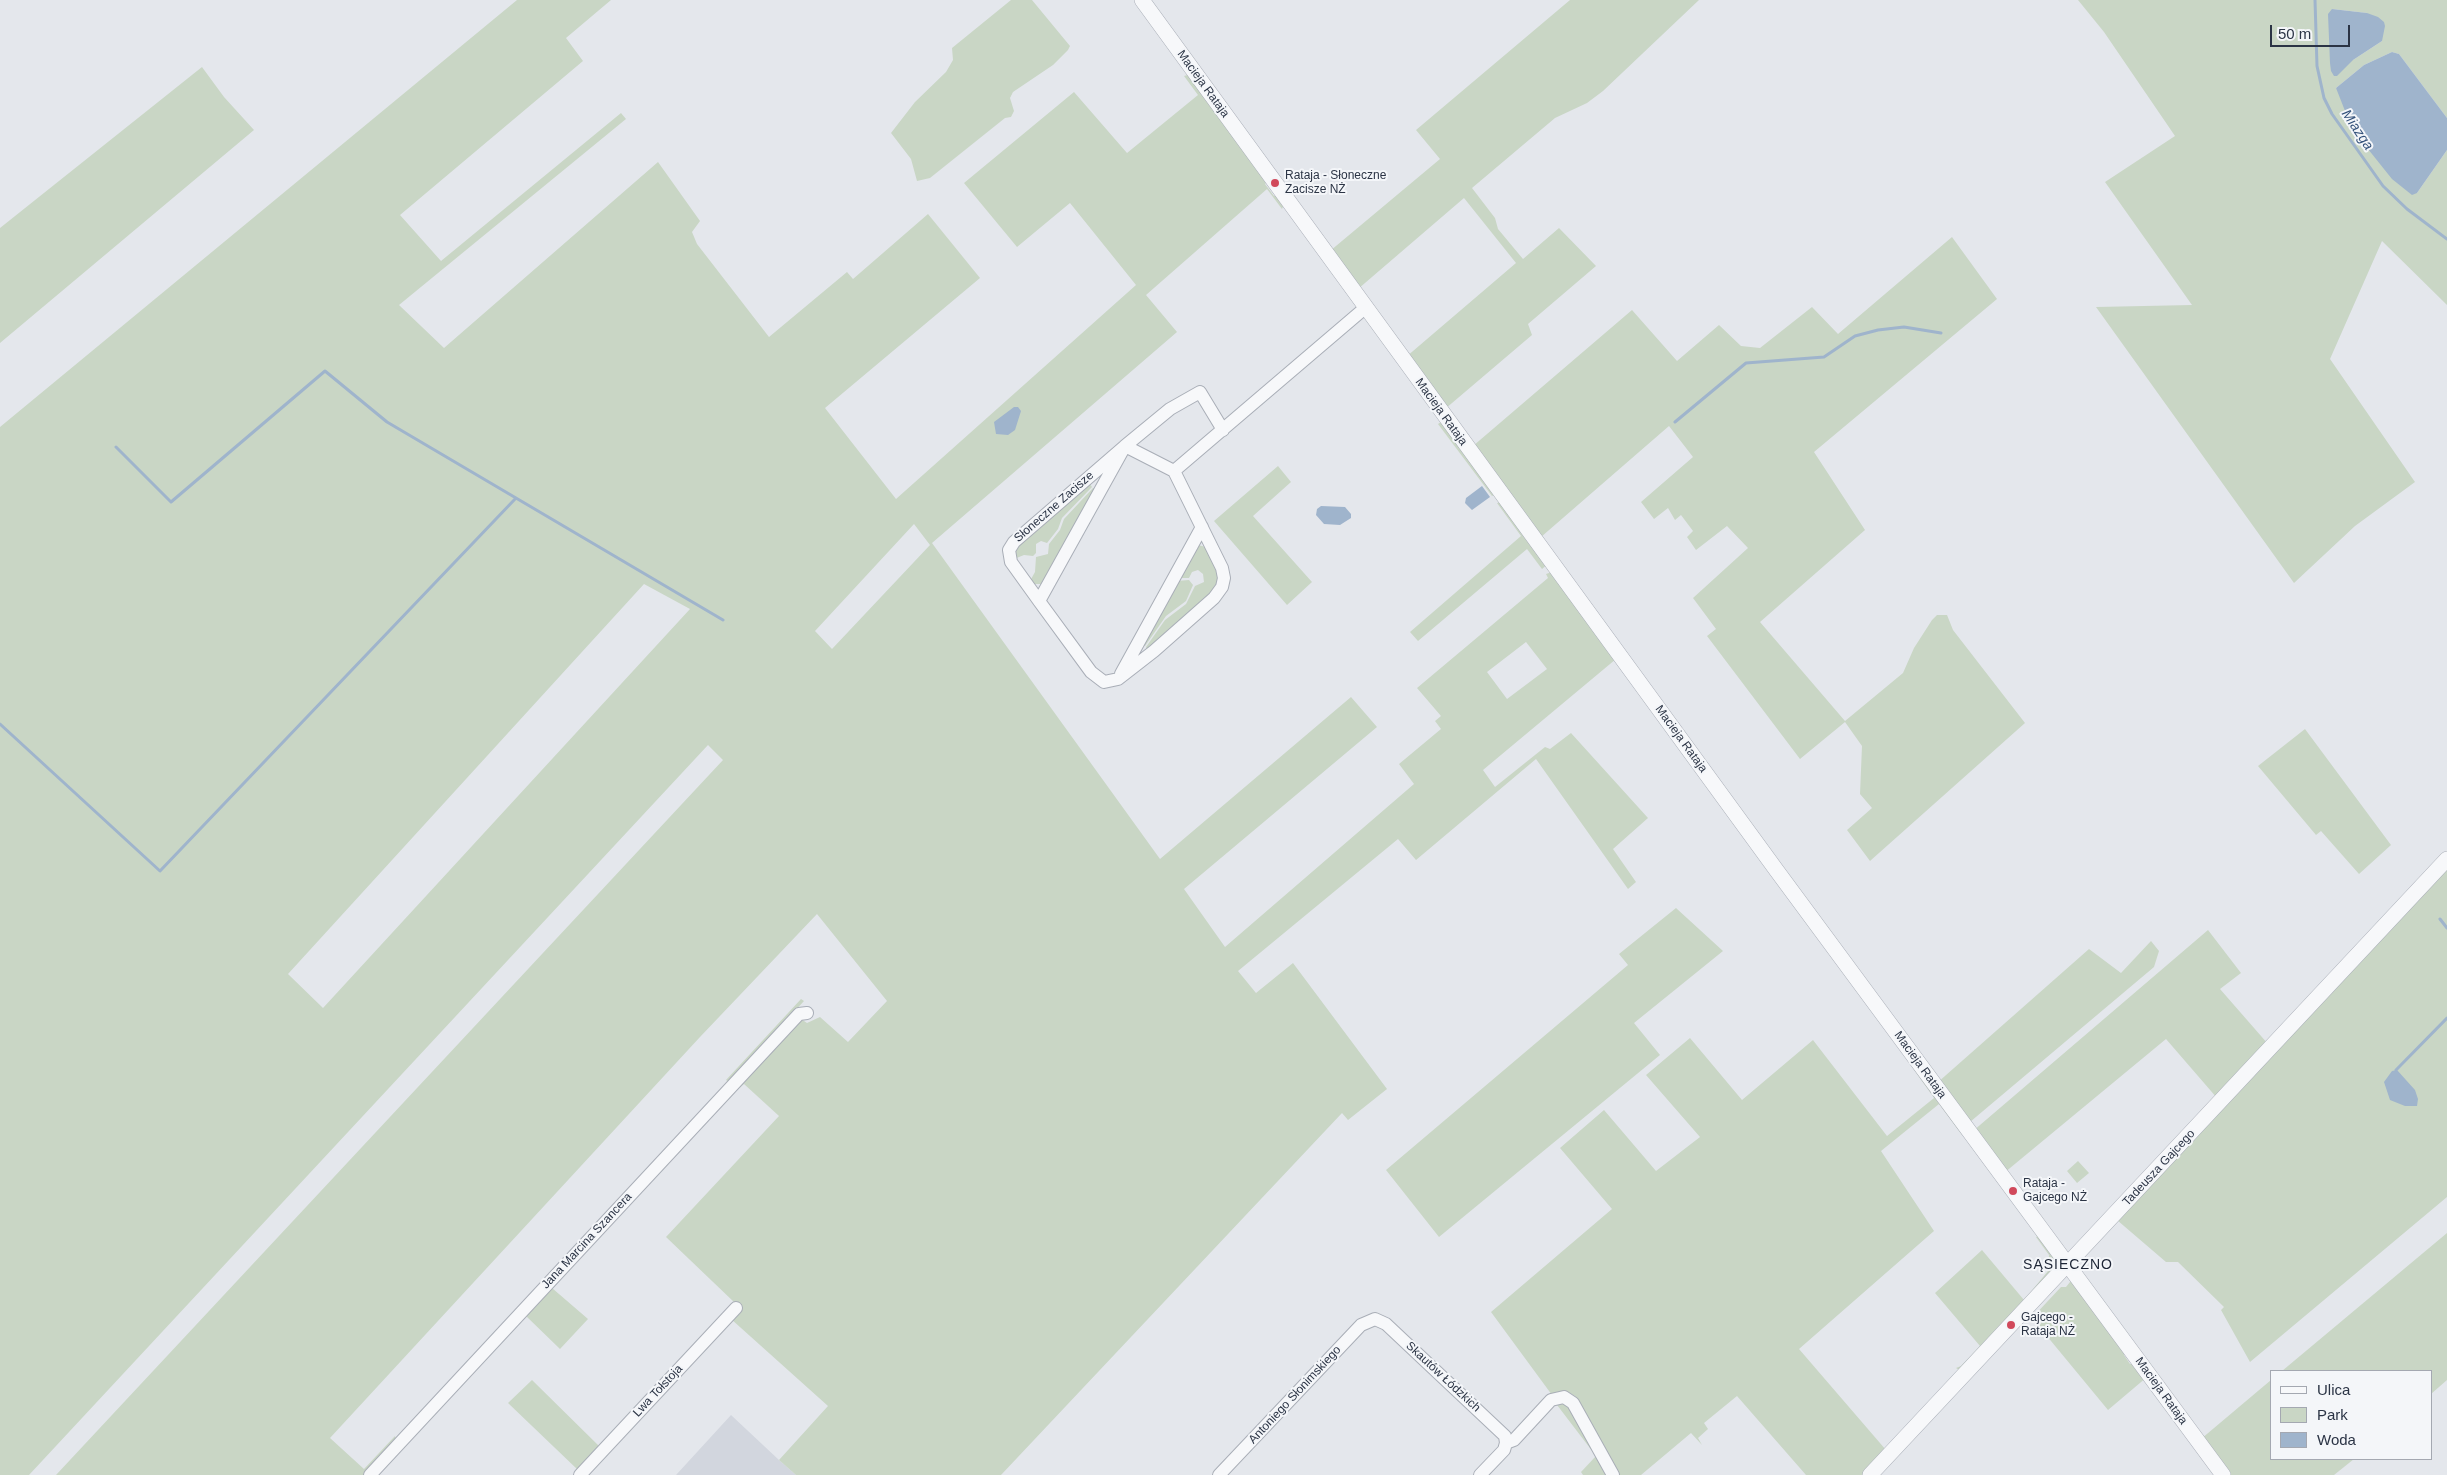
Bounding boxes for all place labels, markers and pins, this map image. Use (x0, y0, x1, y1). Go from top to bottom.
place label: Rataja - Słoneczne Zacisze NŻ (1285, 169, 1386, 197)
marker: Rataja - Słoneczne Zacisze NŻ (1269, 177, 1281, 189)
place label: Rataja - Gajcego NŻ (2023, 1177, 2087, 1205)
marker: Rataja - Gajcego NŻ (2007, 1185, 2019, 1197)
place label: Gajcego - Rataja NŻ (2021, 1311, 2075, 1339)
marker: Gajcego - Rataja NŻ (2005, 1319, 2017, 1331)

